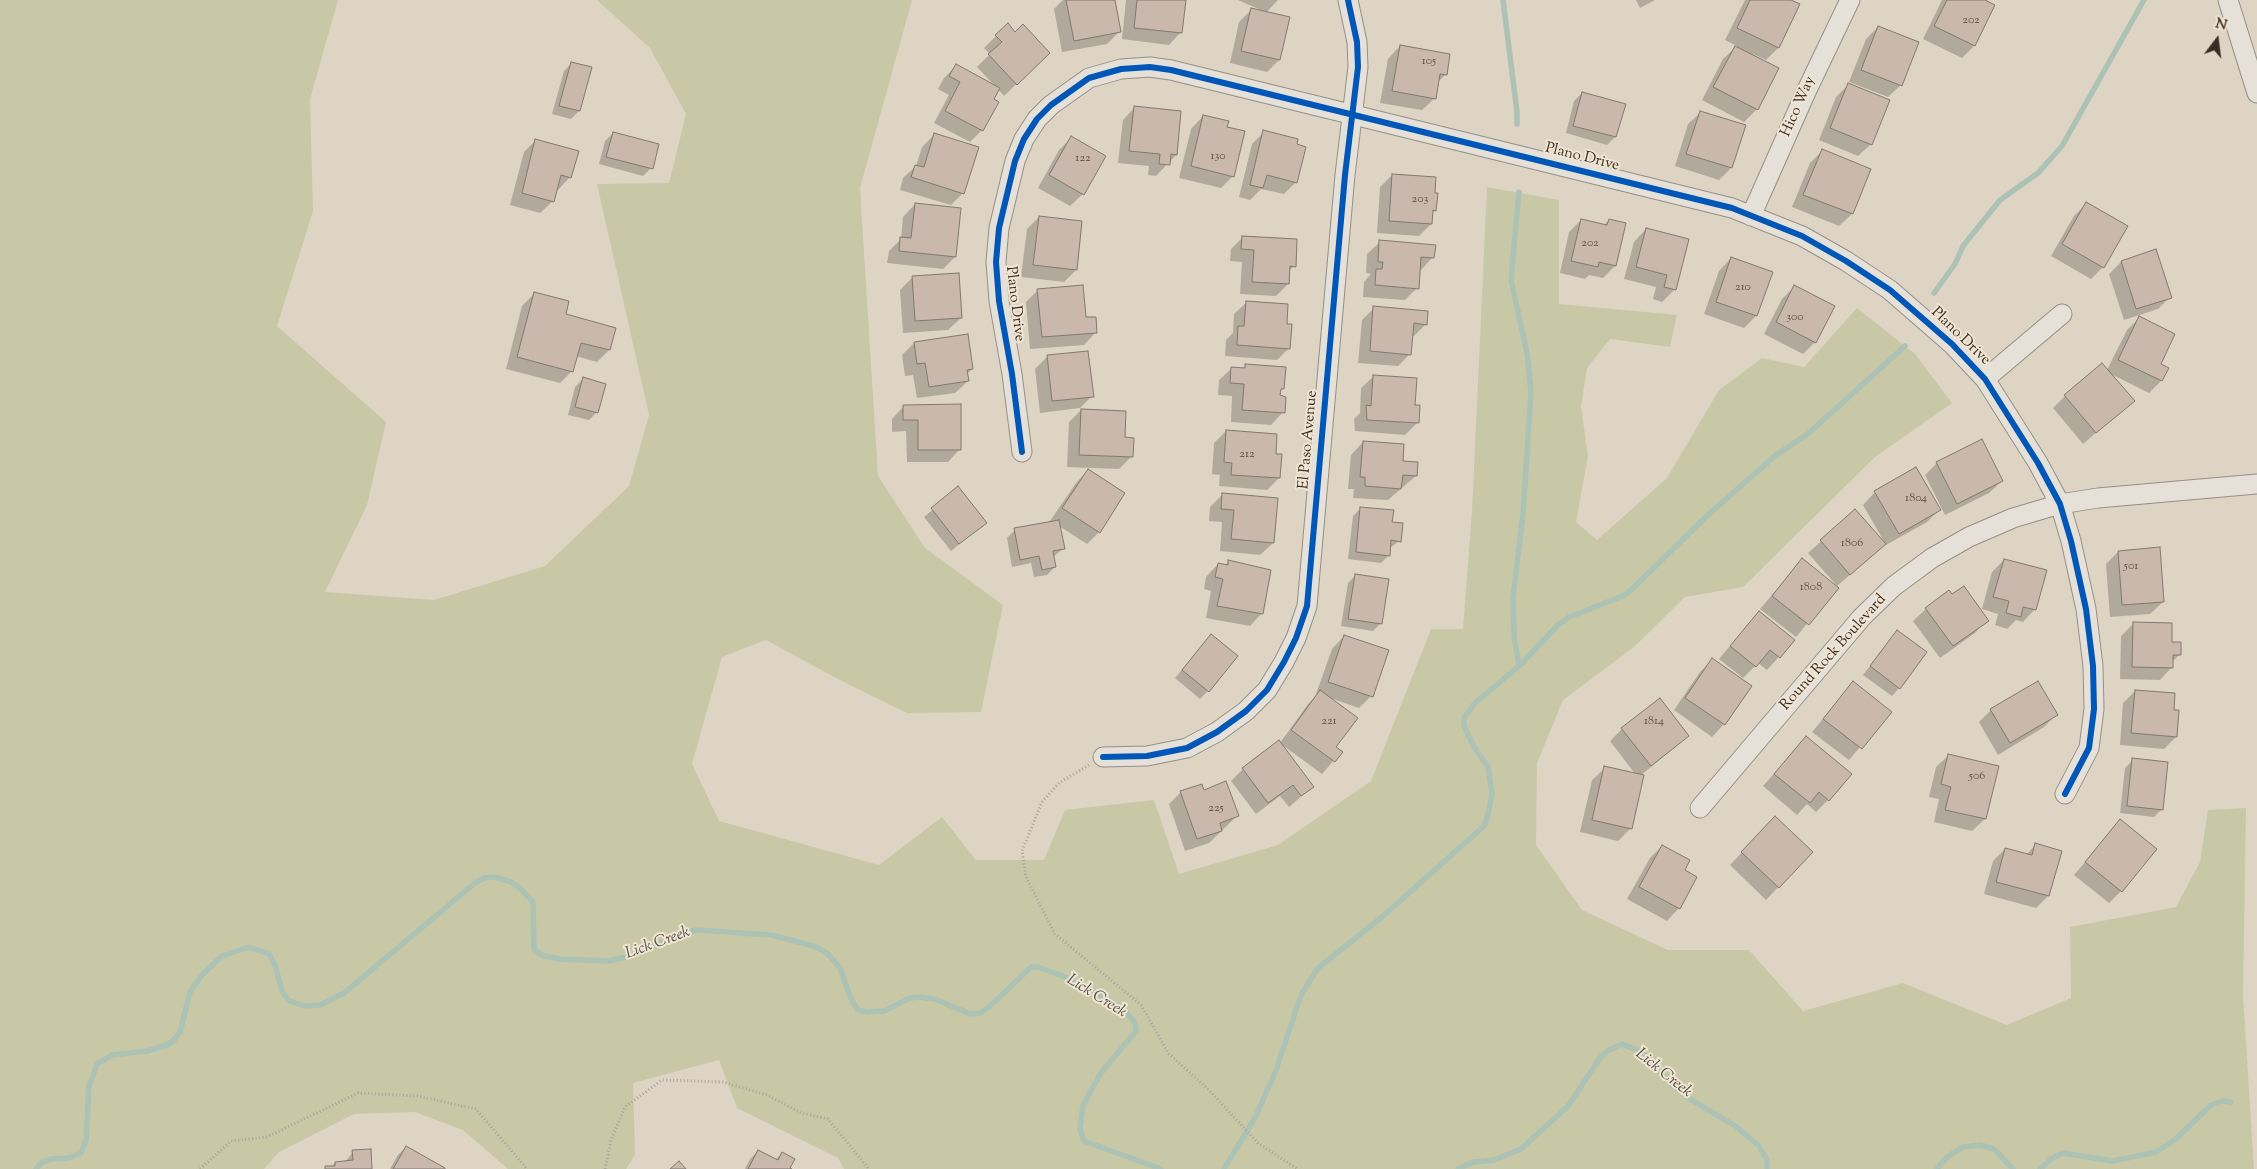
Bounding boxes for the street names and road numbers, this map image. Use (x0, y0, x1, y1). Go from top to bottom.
street label: Hico Way (1778, 74, 1820, 140)
street label: Plano Drive (1543, 140, 1621, 176)
street label: Plano Drive (1000, 265, 1028, 343)
street label: Plano Drive (1926, 304, 1994, 370)
street label: El Paso Avenue (1296, 390, 1322, 490)
street label: Round Rock Boulevard (1777, 591, 1891, 715)

